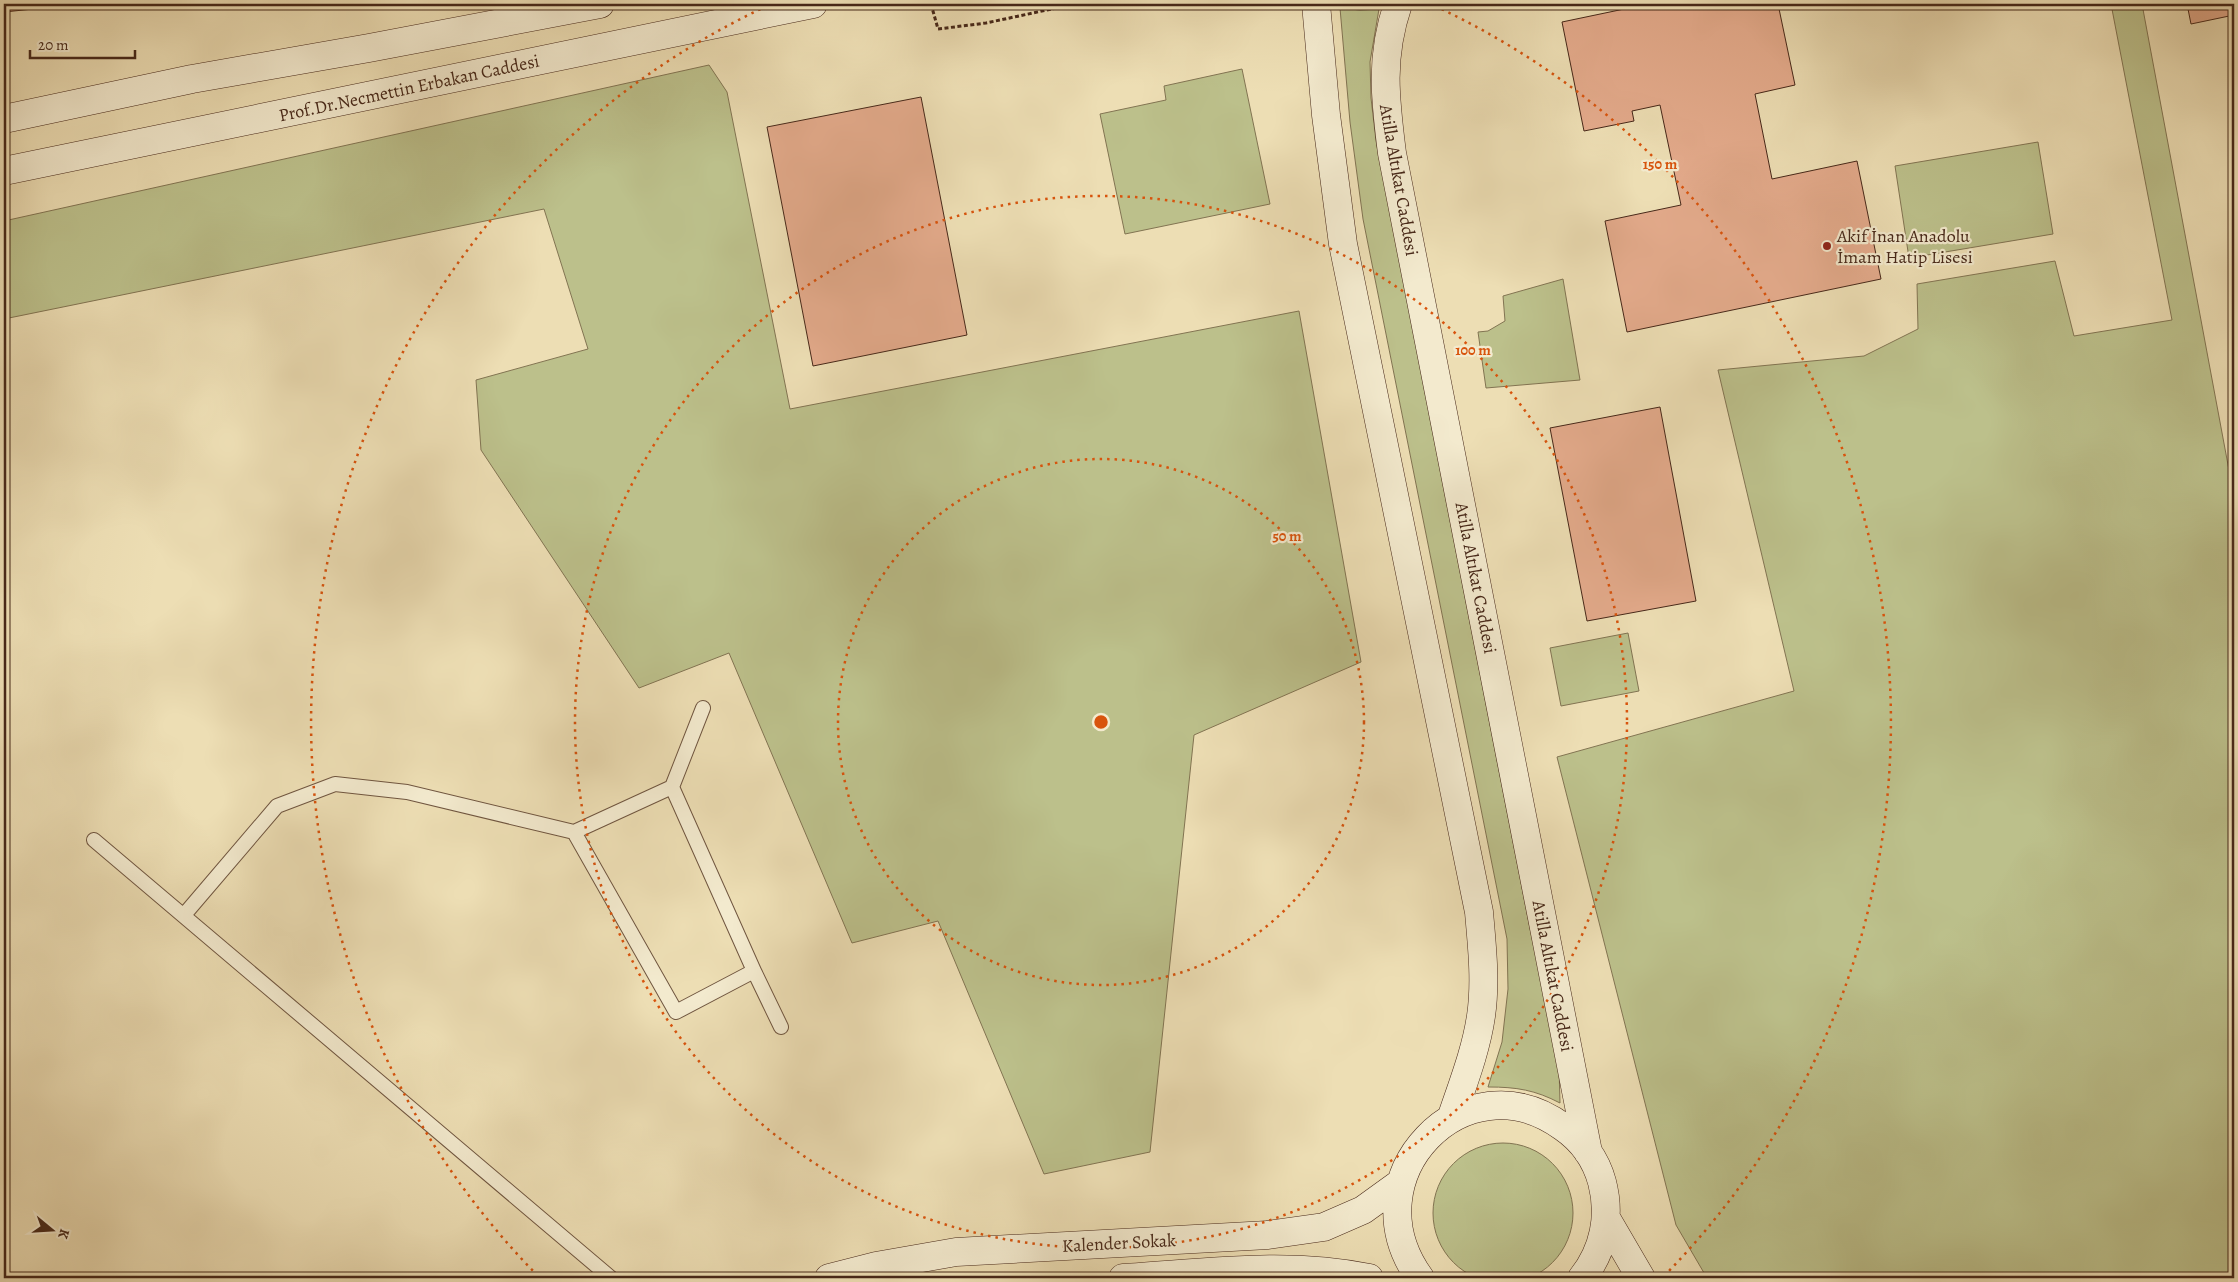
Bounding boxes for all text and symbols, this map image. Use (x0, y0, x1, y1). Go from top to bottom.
scale bar (30, 28, 135, 60)
text: 20 m (38, 35, 69, 55)
street label: Prof.Dr.Necmettin Erbakan Caddesi (276, 49, 542, 127)
street label: Atilla Altıkat Caddesi (1374, 101, 1424, 258)
text: 150 m (1643, 154, 1678, 174)
place label: Akif İnan Anadolu İmam Hatip Lisesi (1836, 224, 1973, 269)
marker: Akif İnan Anadolu İmam Hatip Lisesi (1821, 240, 1833, 252)
text: 100 m (1455, 340, 1491, 360)
street label: Atilla Altıkat Caddesi (1449, 499, 1502, 656)
text: 50 m (1272, 526, 1302, 546)
centre of rings (1092, 713, 1110, 731)
street label: Atilla Altıkat Caddesi (1526, 897, 1579, 1054)
north arrow (28, 1204, 78, 1254)
text: K (53, 1227, 74, 1242)
street label: Kalender Sokak (1061, 1228, 1177, 1258)

